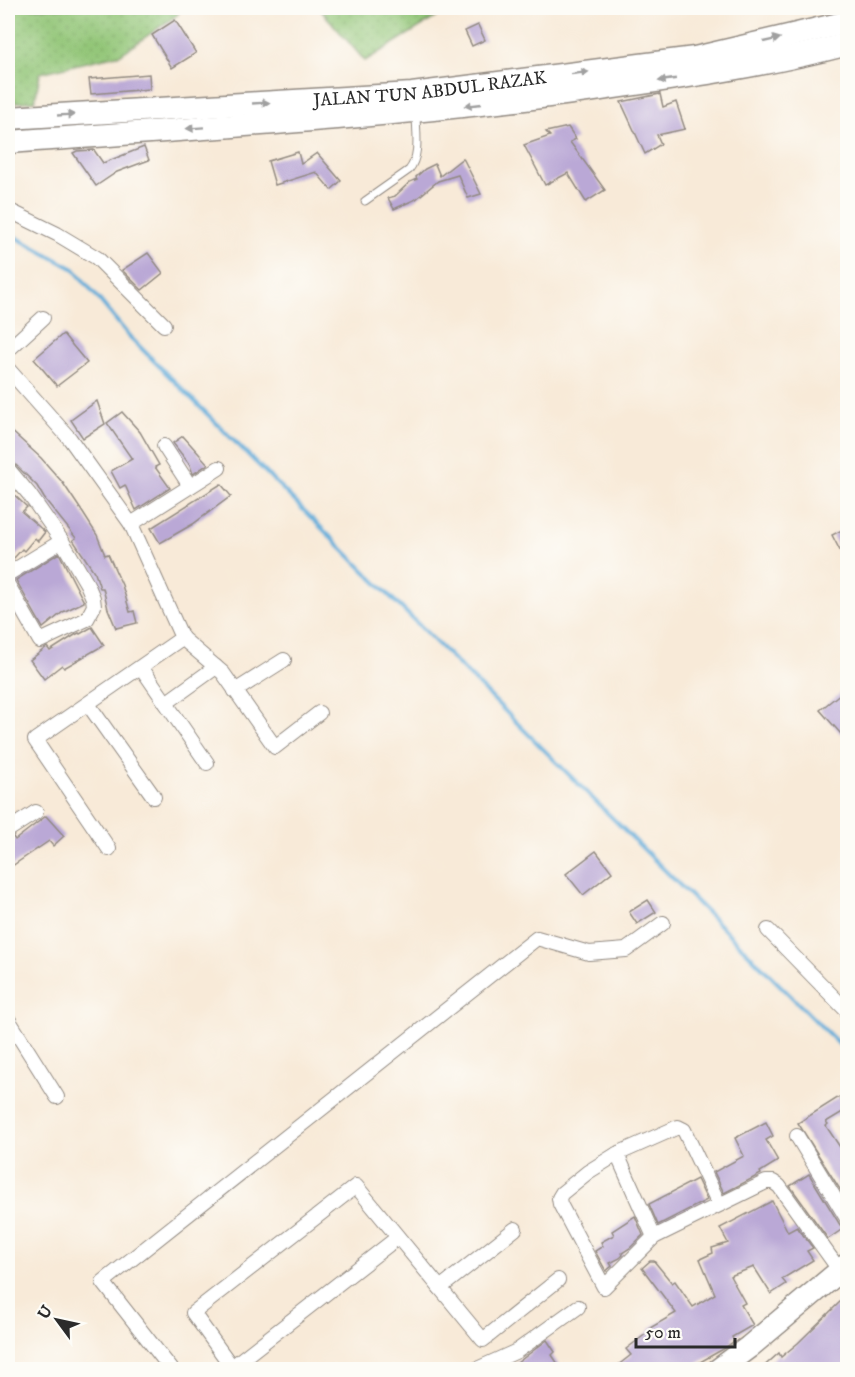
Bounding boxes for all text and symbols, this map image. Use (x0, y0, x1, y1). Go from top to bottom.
one-way arrow (763, 34, 781, 44)
street label: JALAN TUN ABDUL RAZAK (311, 67, 548, 112)
one-way arrow (570, 68, 589, 77)
one-way arrow (657, 76, 676, 85)
one-way arrow (251, 99, 270, 108)
one-way arrow (464, 100, 483, 110)
one-way arrow (56, 110, 75, 119)
one-way arrow (186, 124, 205, 133)
north arrow (27, 1290, 87, 1350)
text: U (33, 1301, 57, 1323)
scale bar (636, 1311, 735, 1349)
text: 50 m (645, 1322, 681, 1344)

